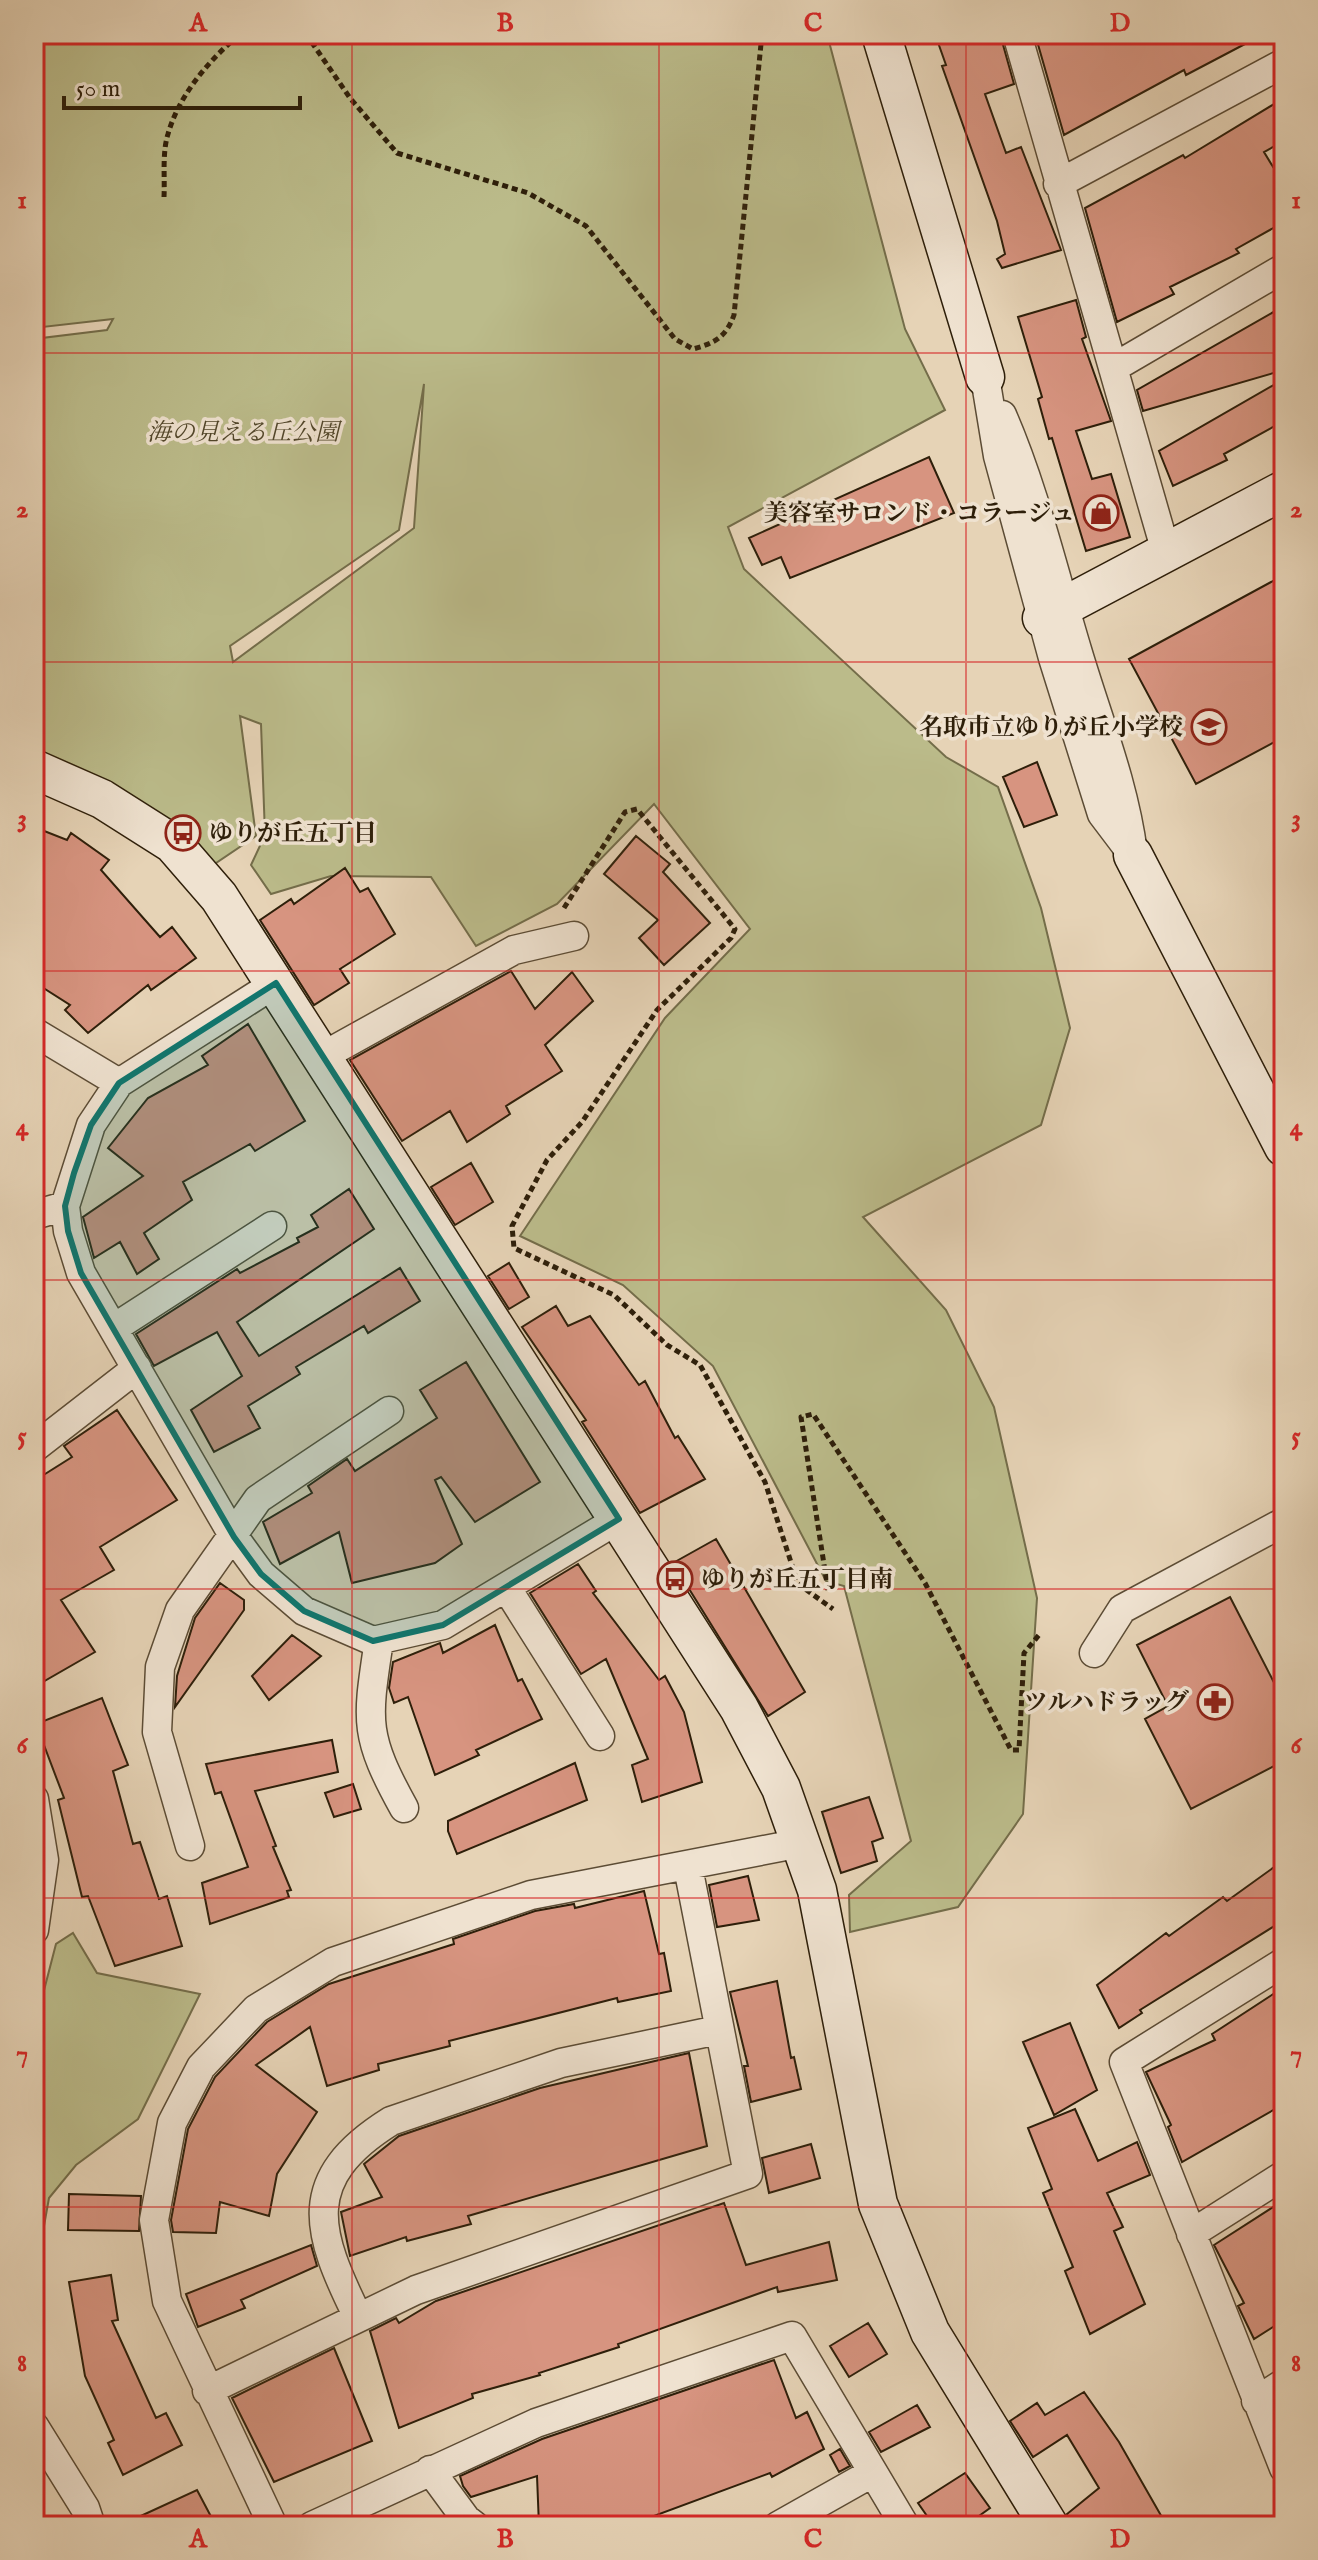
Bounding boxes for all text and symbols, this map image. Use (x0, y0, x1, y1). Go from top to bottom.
text: A (188, 7, 208, 40)
text: B (496, 7, 514, 40)
text: C (804, 7, 823, 40)
text: D (1110, 7, 1131, 40)
scale bar (64, 60, 300, 110)
text: 50 m (76, 74, 120, 105)
text: 1 (17, 184, 27, 217)
text: 1 (1291, 184, 1301, 217)
park label: 海の見える丘公園 (147, 418, 343, 449)
text: 2 (16, 493, 28, 526)
text: 2 (1290, 493, 1302, 526)
shop icon: 美容室サロンド・コラージュ (1082, 494, 1120, 532)
place label: 美容室サロンド・コラージュ (764, 499, 1075, 530)
school or university icon: 名取市立ゆりが丘小学校 (1190, 708, 1228, 746)
place label: 名取市立ゆりが丘小学校 (919, 713, 1183, 744)
text: 3 (17, 802, 27, 835)
text: 3 (1291, 802, 1301, 835)
bus stop icon: ゆりが丘五丁目 (164, 814, 202, 852)
place label: ゆりが丘五丁目 (209, 819, 377, 850)
text: 4 (16, 1111, 30, 1144)
text: 4 (1290, 1111, 1304, 1144)
text: 5 (17, 1420, 27, 1453)
text: 5 (1291, 1420, 1301, 1453)
bus stop icon: ゆりが丘五丁目南 (656, 1560, 694, 1598)
place label: ゆりが丘五丁目南 (701, 1565, 893, 1596)
pharmacy icon: ツルハドラッグ (1196, 1683, 1234, 1721)
place label: ツルハドラッグ (1024, 1688, 1189, 1719)
text: 6 (17, 1729, 29, 1762)
text: 6 (1291, 1729, 1303, 1762)
text: 7 (16, 2038, 28, 2071)
text: 7 (1290, 2038, 1302, 2071)
text: 8 (17, 2347, 27, 2380)
text: 8 (1291, 2347, 1301, 2380)
text: A (188, 2523, 208, 2556)
text: B (496, 2523, 514, 2556)
text: C (804, 2523, 823, 2556)
text: D (1110, 2523, 1131, 2556)

